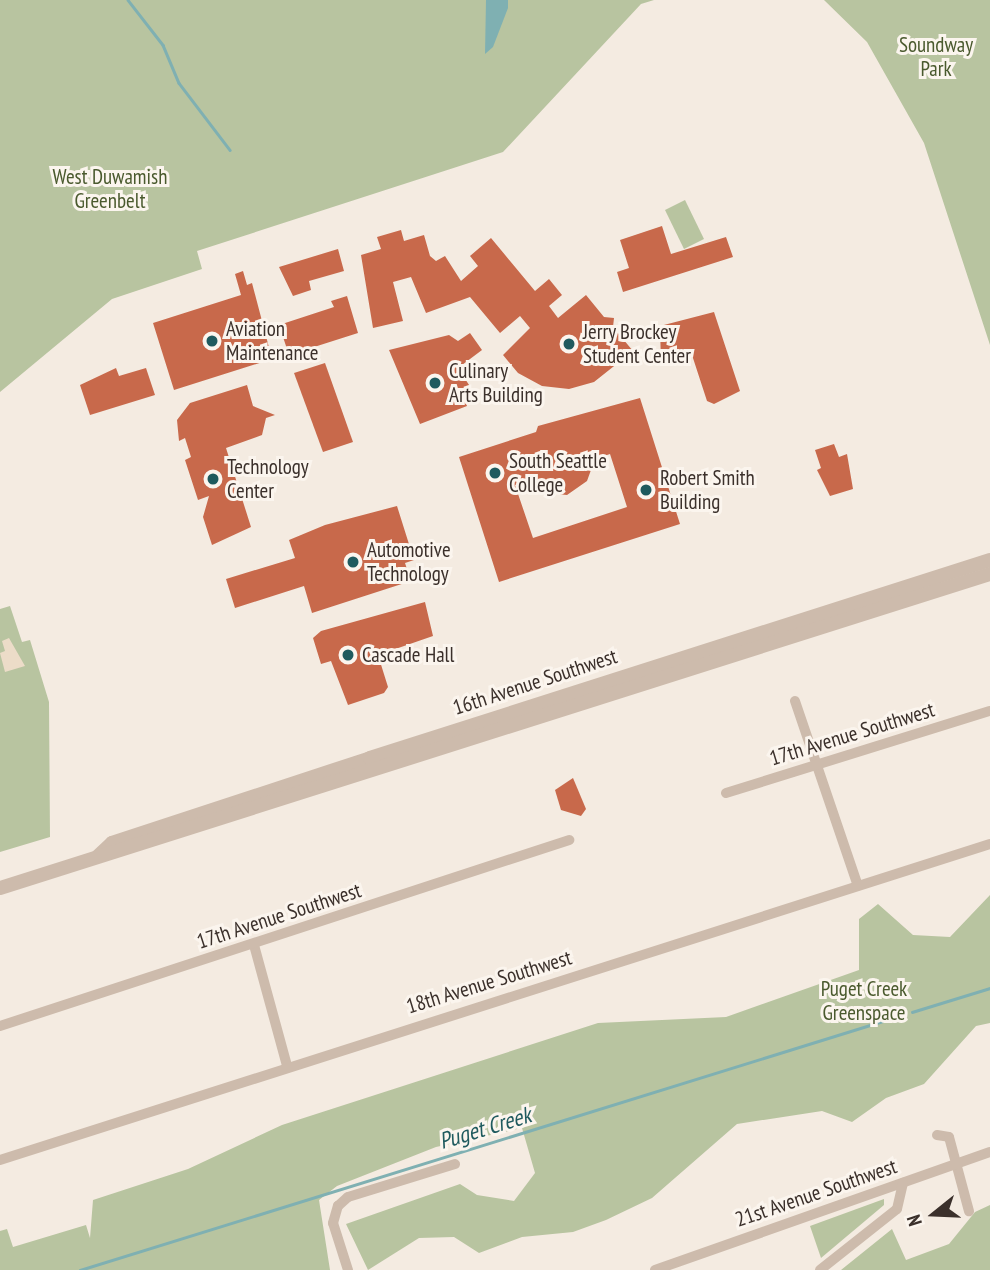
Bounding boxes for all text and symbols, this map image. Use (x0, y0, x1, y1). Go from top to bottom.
park label: Soundway Park (899, 32, 973, 82)
park label: West Duwamish Greenbelt (53, 164, 167, 214)
place label: Aviation Maintenance (226, 316, 318, 366)
place label: Jerry Brockey Student Center (583, 319, 691, 369)
marker: Aviation Maintenance (204, 333, 220, 349)
marker: Jerry Brockey Student Center (561, 336, 577, 352)
place label: Culinary Arts Building (449, 358, 543, 408)
marker: Culinary Arts Building (427, 375, 443, 391)
place label: South Seattle College (509, 448, 607, 498)
place label: Technology Center (227, 454, 309, 504)
marker: South Seattle College (487, 465, 503, 481)
place label: Robert Smith Building (660, 465, 755, 515)
marker: Technology Center (205, 471, 221, 487)
marker: Robert Smith Building (638, 482, 654, 498)
place label: Automotive Technology (367, 537, 451, 587)
marker: Automotive Technology (345, 554, 361, 570)
place label: Cascade Hall (362, 642, 454, 668)
street label: 16th Avenue Southwest (449, 643, 621, 721)
marker: Cascade Hall (340, 647, 356, 663)
street label: 17th Avenue Southwest (766, 697, 938, 771)
street label: 17th Avenue Southwest (193, 877, 365, 955)
street label: 18th Avenue Southwest (403, 945, 575, 1019)
park label: Puget Creek Greenspace (821, 976, 907, 1026)
water label: Puget Creek (436, 1101, 534, 1155)
street label: 21st Avenue Southwest (732, 1153, 900, 1233)
north arrow (899, 1179, 969, 1249)
text: N (901, 1212, 927, 1229)

